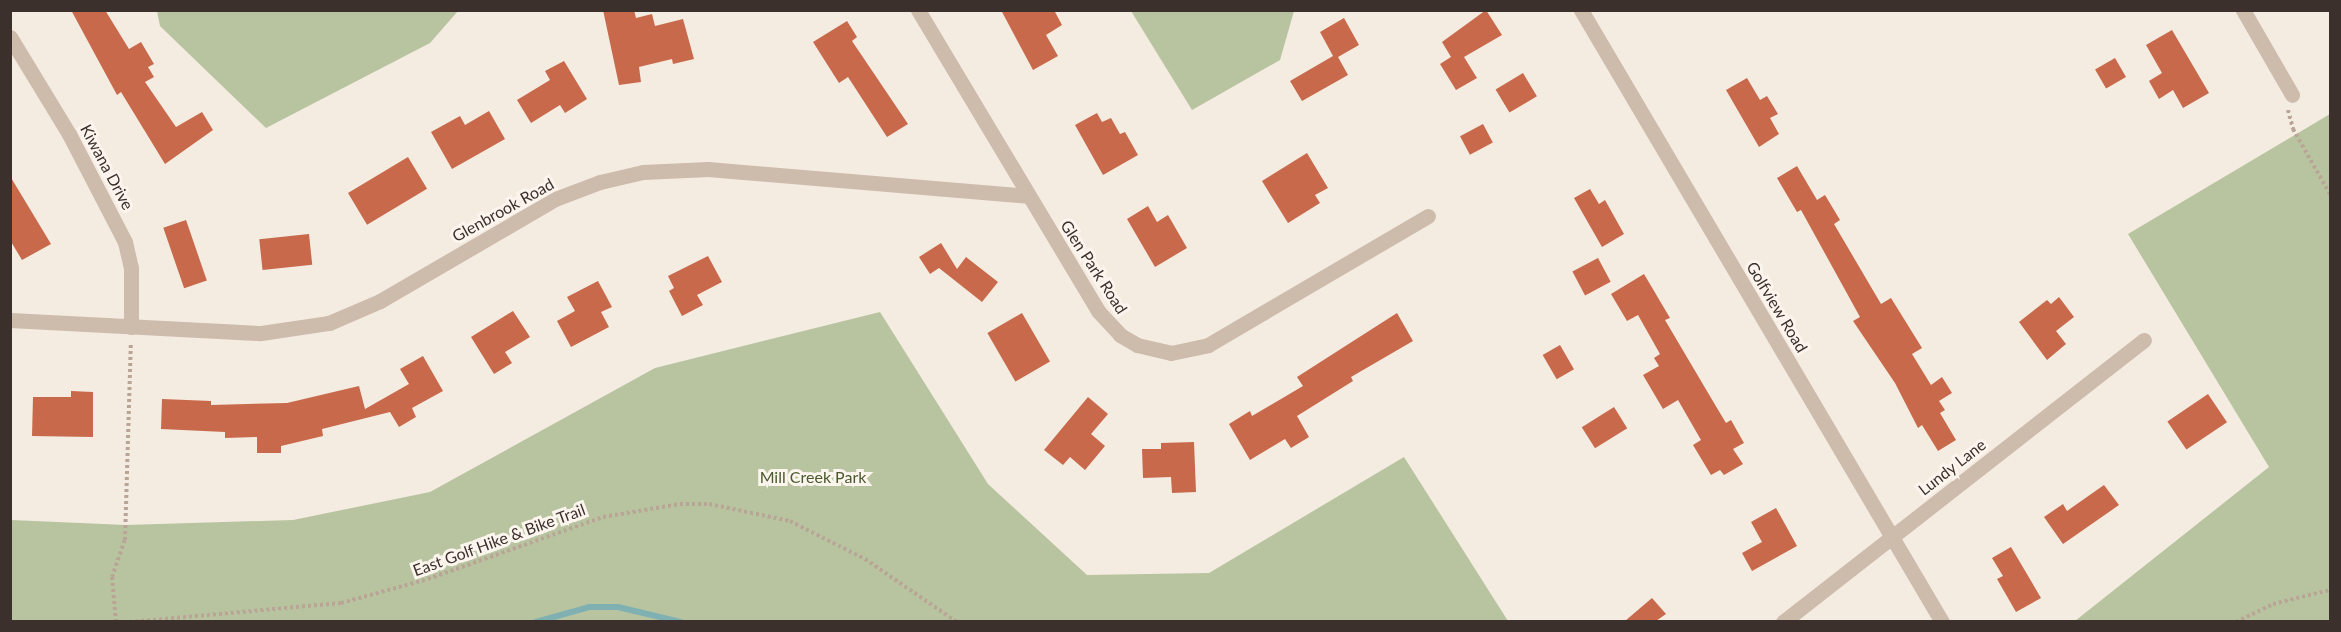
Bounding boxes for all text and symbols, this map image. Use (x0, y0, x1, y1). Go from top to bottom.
street label: Kiwana Drive (76, 121, 138, 213)
street label: Glenbrook Road (449, 174, 557, 246)
street label: Glen Park Road (1057, 217, 1131, 317)
street label: Golfview Road (1742, 258, 1812, 356)
street label: Lundy Lane (1914, 435, 1990, 499)
park label: Mill Creek Park (760, 467, 866, 487)
street label: East Golf Hike & Bike Trail (410, 500, 588, 580)

